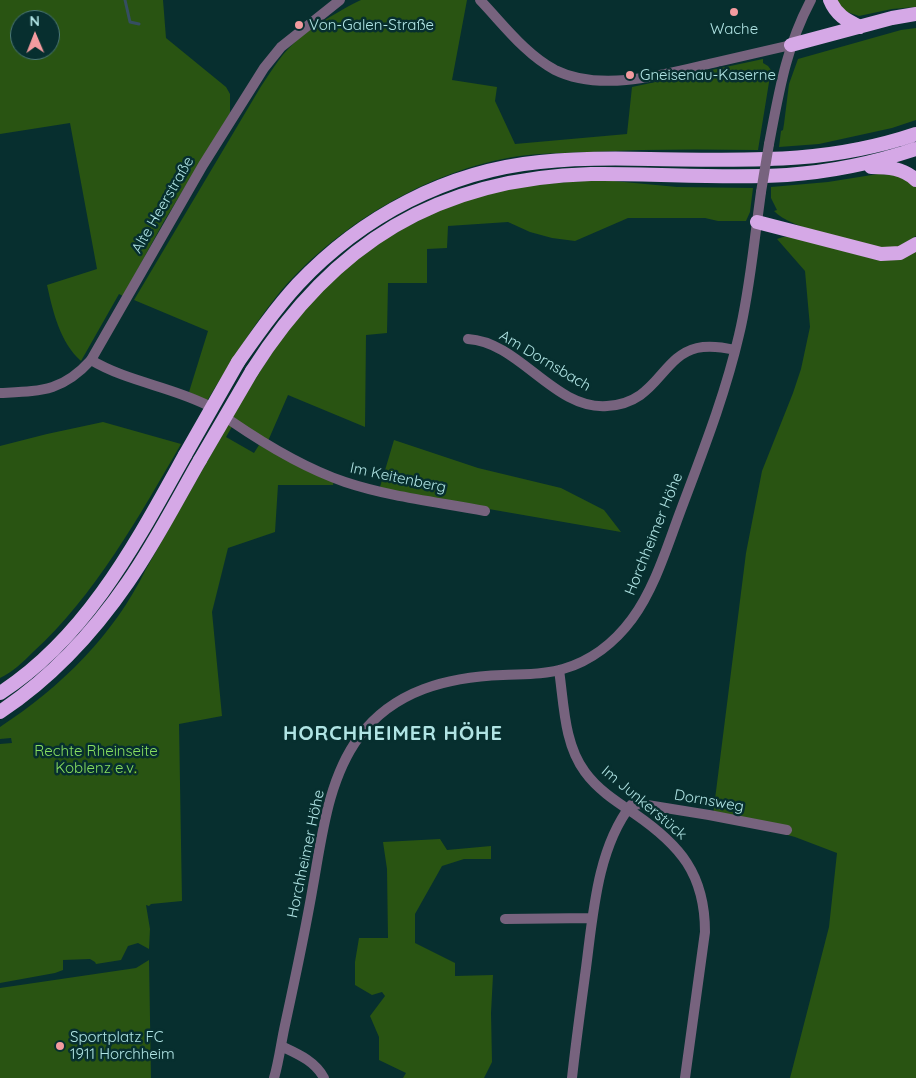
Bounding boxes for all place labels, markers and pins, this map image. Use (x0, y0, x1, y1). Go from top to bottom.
marker: Wache (728, 6, 740, 18)
place label: Von-Galen-Straße (309, 16, 434, 34)
marker: Von-Galen-Straße (293, 19, 305, 31)
place label: Wache (710, 20, 758, 38)
place label: Gneisenau-Kaserne (640, 66, 776, 84)
marker: Gneisenau-Kaserne (624, 69, 636, 81)
place label: Sportplatz FC 1911 Horchheim (70, 1028, 175, 1063)
marker: Sportplatz FC 1911 Horchheim (54, 1040, 66, 1052)

